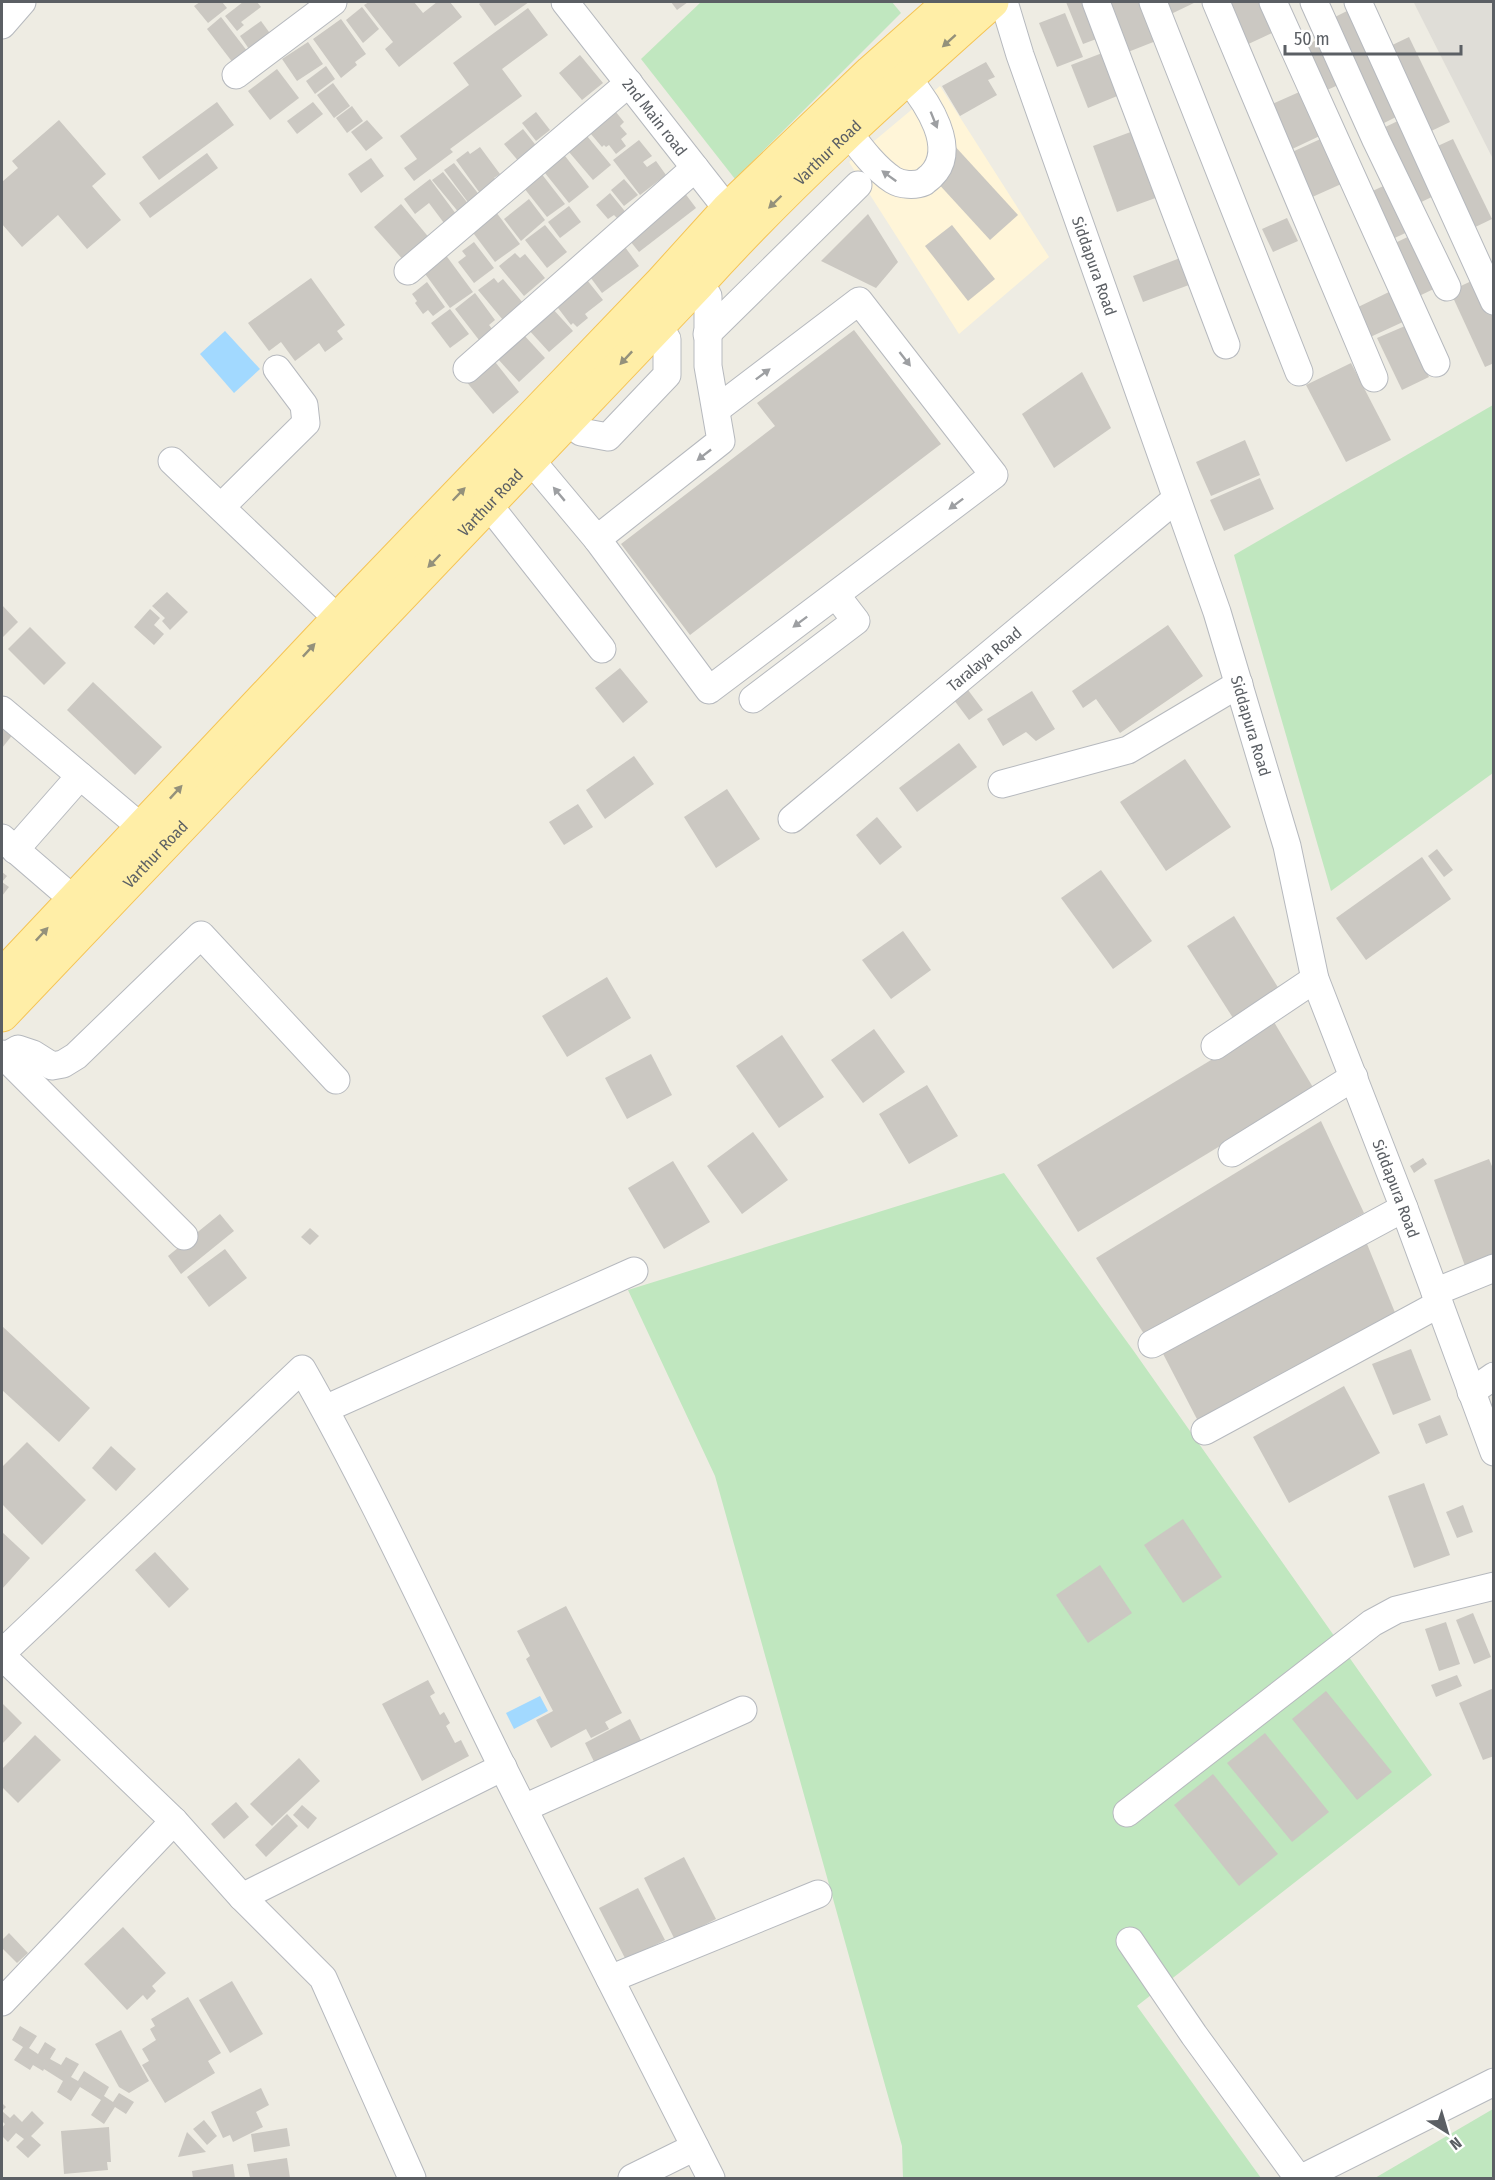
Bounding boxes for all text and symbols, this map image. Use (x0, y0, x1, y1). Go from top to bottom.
scale bar (1285, 18, 1460, 56)
text: 50 m (1294, 28, 1330, 50)
one-way arrow (941, 34, 956, 48)
street label: 2nd Main road (619, 74, 691, 159)
one-way arrow (930, 111, 939, 129)
street label: Varthur Road (790, 116, 865, 189)
one-way arrow (881, 170, 896, 182)
one-way arrow (769, 195, 783, 209)
street label: Siddapura Road (1068, 214, 1121, 318)
one-way arrow (619, 351, 633, 366)
one-way arrow (898, 351, 911, 367)
one-way arrow (755, 368, 771, 380)
one-way arrow (696, 448, 711, 460)
street label: Varthur Road (454, 465, 527, 540)
one-way arrow (553, 486, 566, 502)
one-way arrow (451, 487, 465, 501)
one-way arrow (948, 498, 963, 510)
one-way arrow (428, 554, 442, 568)
one-way arrow (792, 615, 808, 628)
street label: Taralaya Road (943, 623, 1025, 695)
one-way arrow (302, 642, 316, 657)
street label: Siddapura Road (1227, 673, 1275, 778)
one-way arrow (169, 785, 182, 800)
street label: Varthur Road (119, 817, 191, 892)
one-way arrow (34, 927, 48, 941)
street label: Siddapura Road (1369, 1137, 1424, 1240)
north arrow (1417, 2102, 1477, 2162)
text: N (1446, 2133, 1465, 2154)

